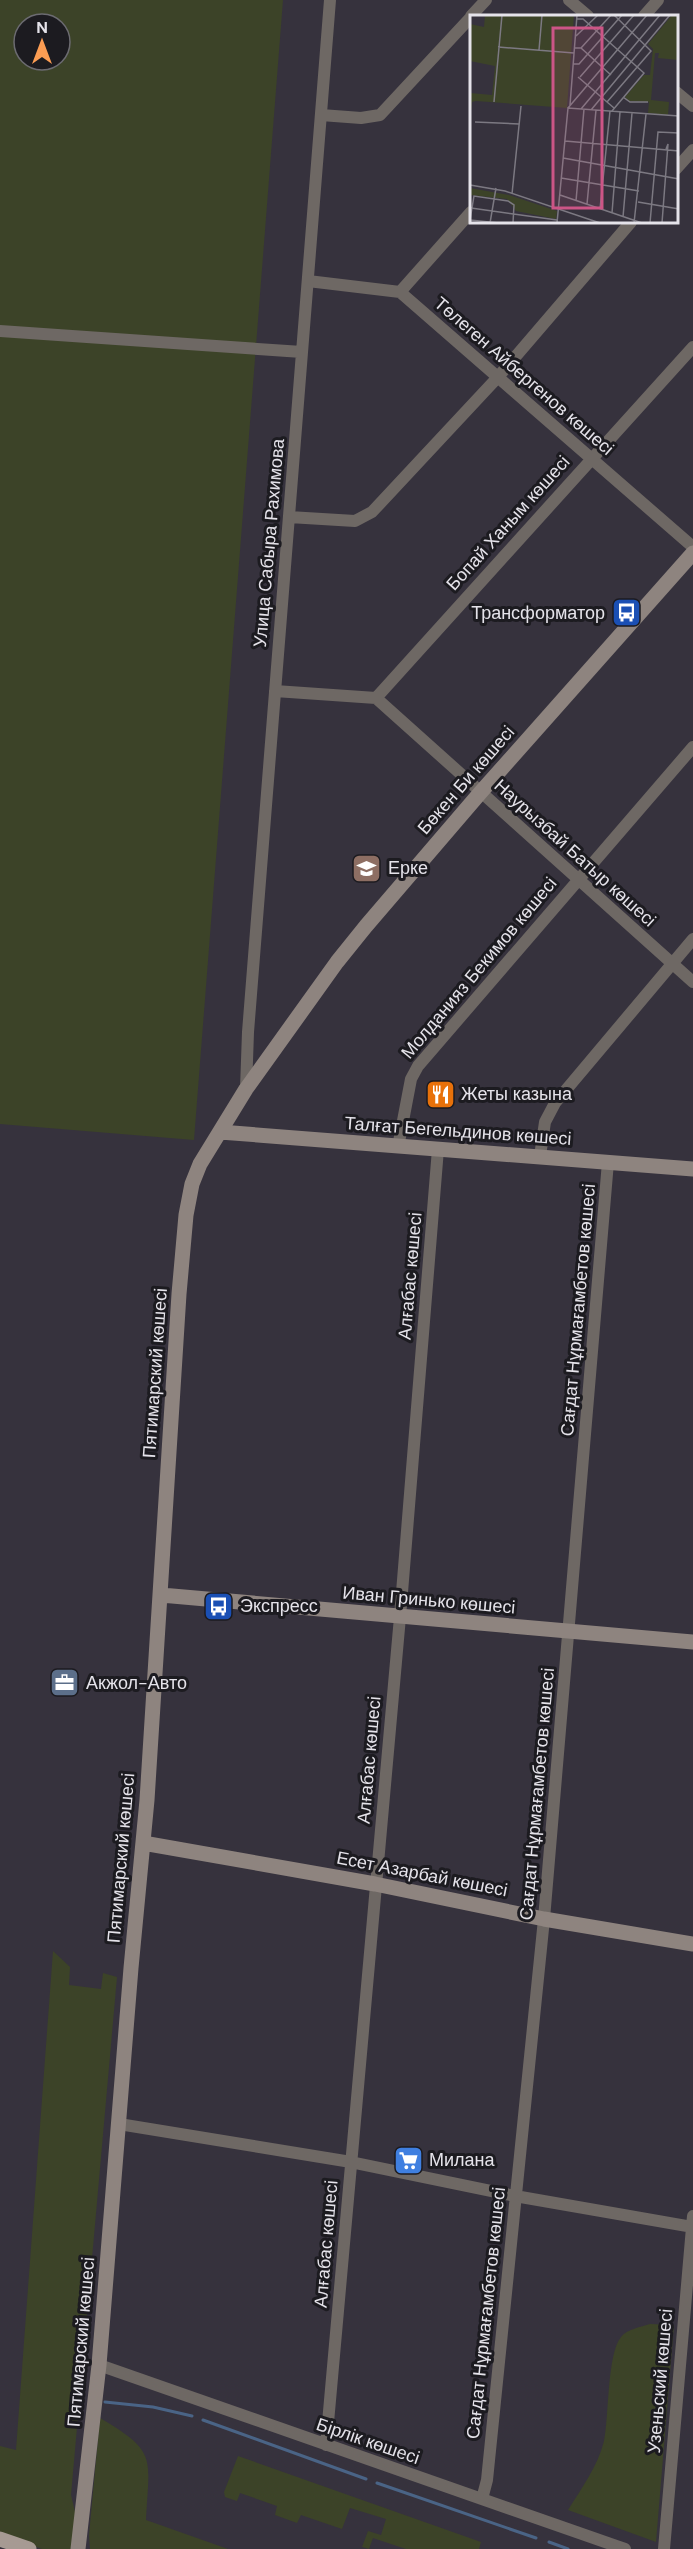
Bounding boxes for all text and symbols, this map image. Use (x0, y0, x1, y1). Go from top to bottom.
north arrow (12, 12, 72, 72)
inset map (470, 15, 678, 224)
text: N (36, 17, 48, 38)
street label: Төлеген Айбергенов көшесі (429, 291, 619, 461)
street label: Улица Сабыра Рахимова (248, 437, 290, 648)
street label: Бопай Ханым көшесі (441, 450, 575, 596)
bus stop icon: Трансформатор (610, 597, 642, 629)
place label: Трансформатор (471, 601, 605, 625)
street label: Бөкен Би көшесі (412, 721, 520, 839)
street label: Наурызбай Батыр көшесі (489, 774, 661, 932)
school or university icon: Ерке (351, 852, 383, 884)
place label: Ерке (388, 856, 428, 880)
street label: Молданияз Бекимов көшесі (396, 872, 562, 1064)
restaurant icon: Жеты казына (424, 1078, 456, 1110)
place label: Жеты казына (461, 1082, 573, 1106)
street label: Талғат Бегельдинов көшесі (344, 1111, 572, 1151)
street label: Сағдат Нұрмағамбетов көшесі (555, 1183, 601, 1437)
street label: Алғабас көшесі (392, 1211, 428, 1341)
street label: Пятимарский көшесі (137, 1287, 173, 1459)
street label: Иван Гринько көшесі (342, 1580, 516, 1620)
bus stop icon: Экспресс (203, 1590, 235, 1622)
place label: Экспресс (240, 1594, 318, 1618)
office icon: Акжол-Авто (49, 1667, 81, 1699)
street label: Сағдат Нұрмағамбетов көшесі (514, 1667, 560, 1921)
place label: Акжол-Авто (86, 1671, 187, 1695)
street label: Алғабас көшесі (351, 1695, 387, 1825)
street label: Пятимарский көшесі (102, 1772, 140, 1944)
street label: Есет Азарбай көшесі (334, 1846, 510, 1902)
supermarket icon: Милана (392, 2144, 424, 2176)
place label: Милана (429, 2148, 496, 2172)
street label: Алғабас көшесі (308, 2179, 344, 2309)
street label: Сағдат Нұрмағамбетов көшесі (461, 2186, 511, 2440)
street label: Пятимарский көшесі (62, 2256, 100, 2428)
street label: Узеньский көшесі (642, 2308, 678, 2454)
street label: Бірлік көшесі (313, 2412, 423, 2470)

